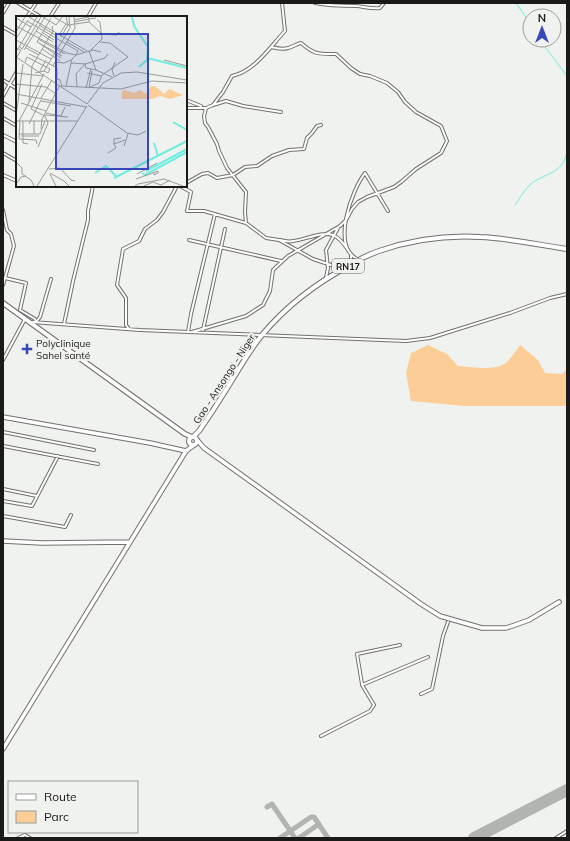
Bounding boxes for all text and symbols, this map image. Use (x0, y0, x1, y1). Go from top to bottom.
north arrow (522, 8, 562, 48)
text: N (538, 11, 546, 25)
inset map (16, 16, 187, 187)
road number: RN17 (332, 259, 364, 273)
street label: Gao - Ansongo - Niger (190, 331, 258, 426)
place label: Polyclinique Sahel santé (36, 337, 91, 362)
marker: Polyclinique Sahel santé (21, 343, 33, 355)
legend (8, 781, 138, 833)
text: Route (44, 789, 77, 804)
text: Parc (44, 809, 69, 824)

